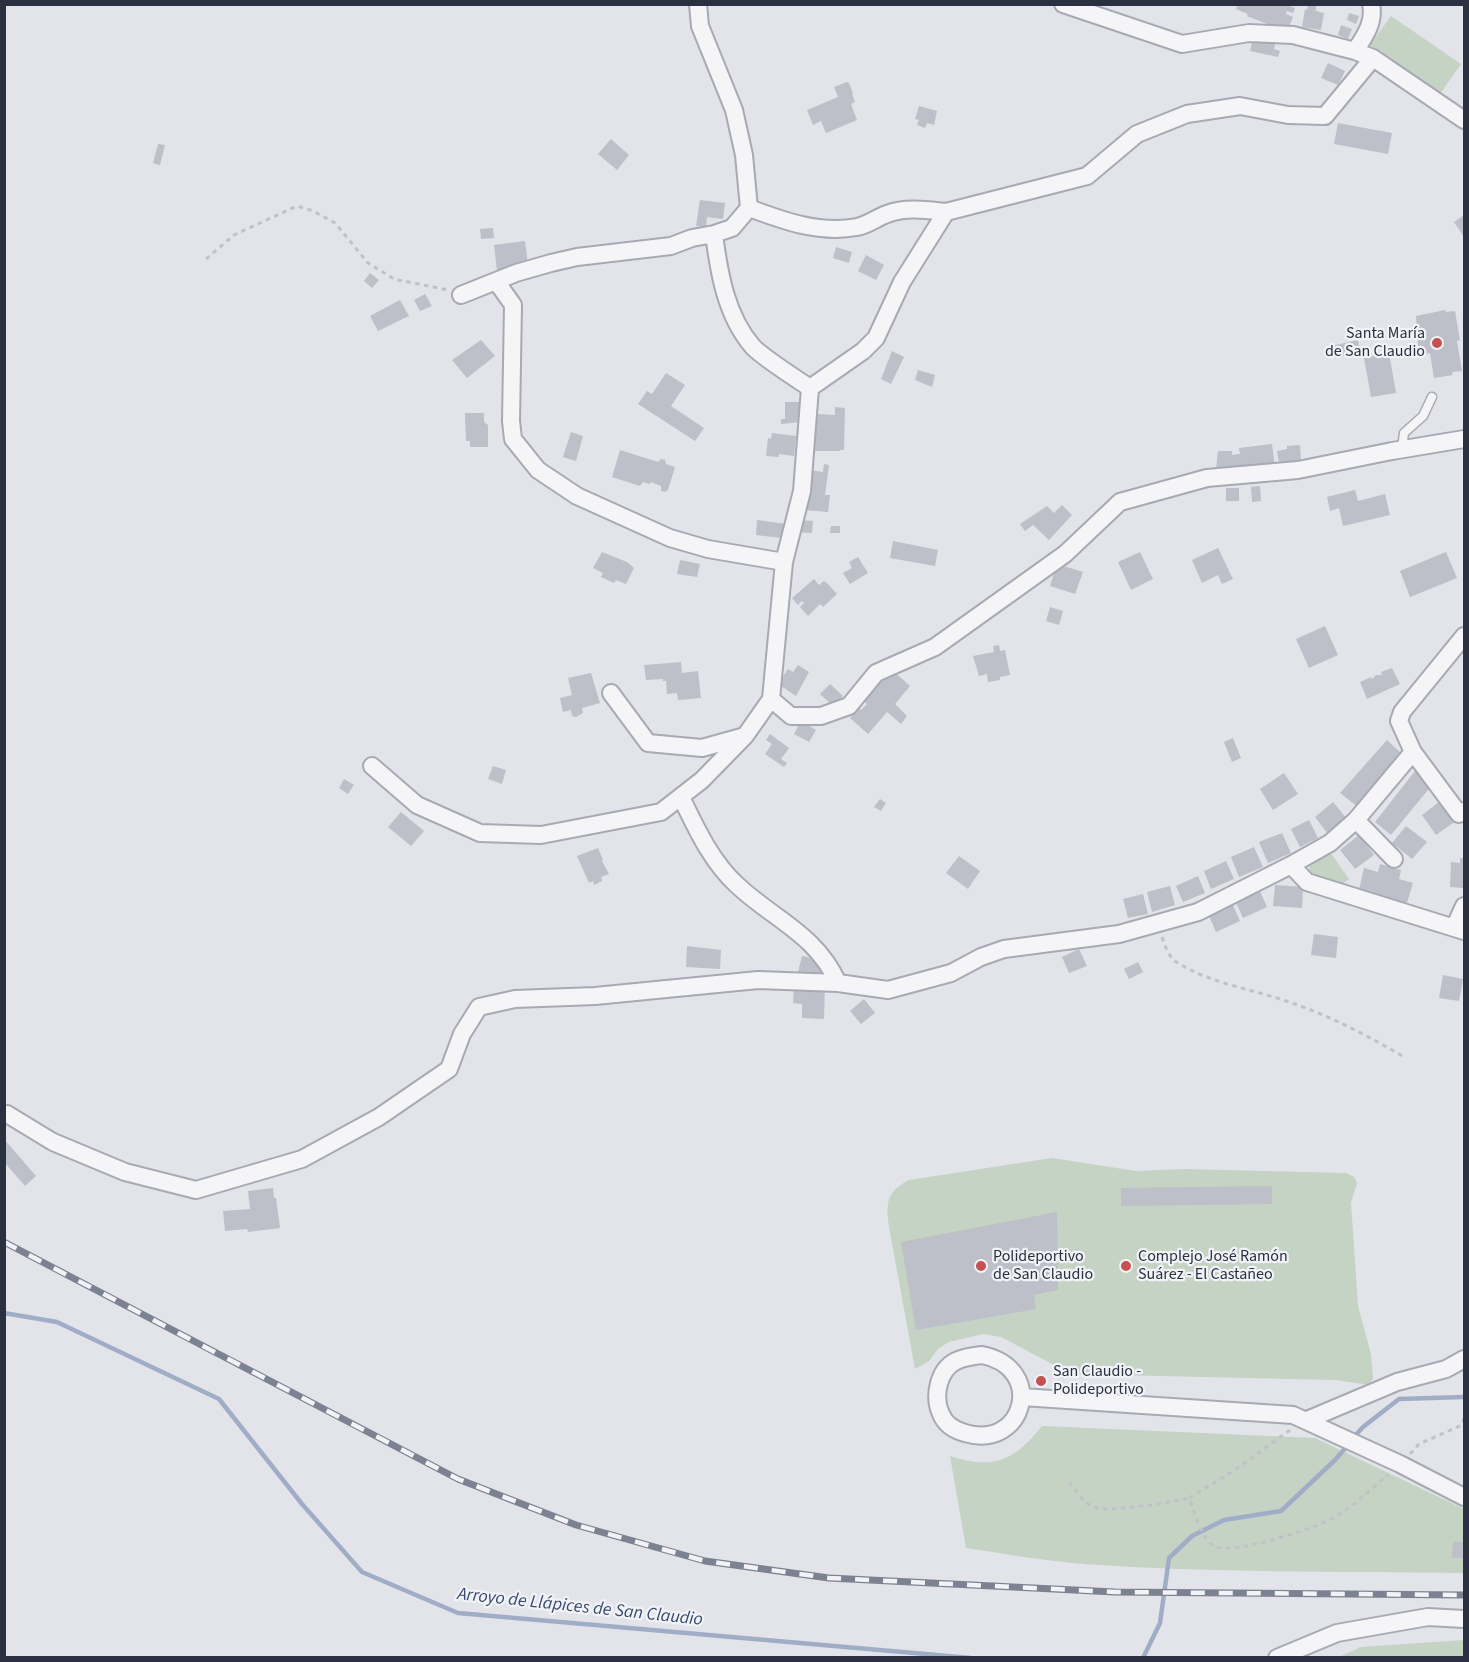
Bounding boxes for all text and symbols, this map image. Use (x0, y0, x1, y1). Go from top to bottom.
place label: Santa María de San Claudio (1325, 324, 1425, 362)
marker: Santa María de San Claudio (1430, 336, 1444, 350)
place label: Polideportivo de San Claudio (993, 1247, 1093, 1285)
place label: Complejo José Ramón Suárez - El Castañeo (1138, 1247, 1288, 1285)
marker: Polideportivo de San Claudio (974, 1259, 988, 1273)
marker: Complejo José Ramón Suárez - El Castañeo (1119, 1259, 1133, 1273)
place label: San Claudio - Polideportivo (1053, 1362, 1144, 1400)
marker: San Claudio - Polideportivo (1034, 1374, 1048, 1388)
water label: Arroyo de Llápices de San Claudio (456, 1584, 704, 1632)

